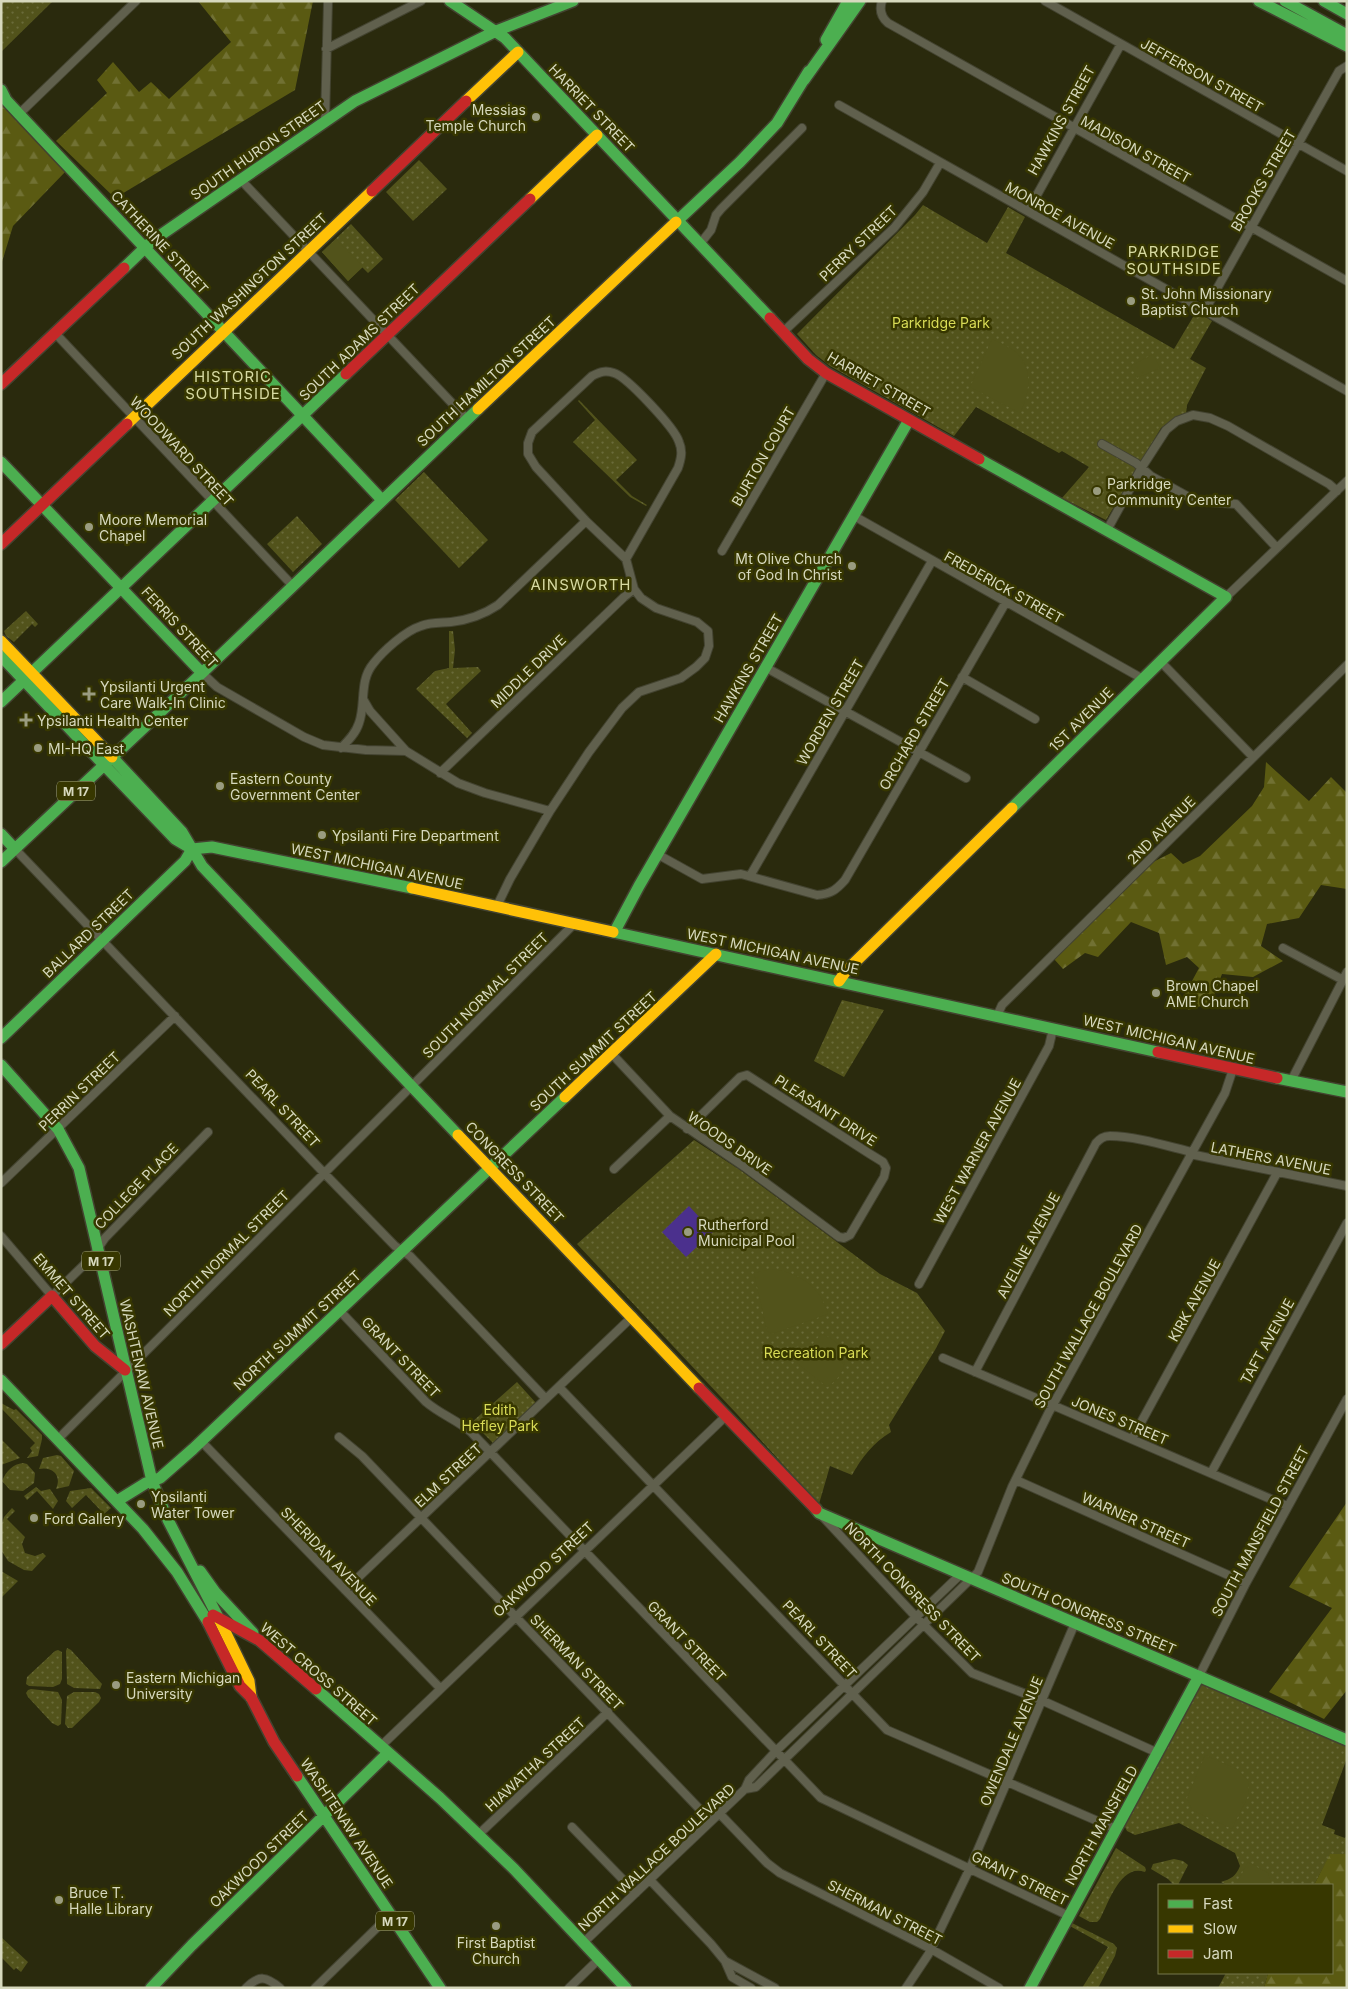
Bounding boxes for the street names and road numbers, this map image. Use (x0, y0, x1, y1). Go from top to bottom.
street label: JEFFERSON STREET (1138, 34, 1266, 116)
street label: HARRIET STREET (546, 60, 638, 156)
street label: HAWKINS STREET (1024, 62, 1098, 178)
street label: SOUTH HURON STREET (187, 97, 329, 203)
street label: MADISON STREET (1078, 112, 1194, 186)
street label: BROOKS STREET (1227, 126, 1299, 234)
street label: MONROE AVENUE (1002, 178, 1118, 252)
street label: CATHERINE STREET (108, 187, 212, 297)
street label: PERRY STREET (816, 202, 900, 284)
street label: SOUTH WASHINGTON STREET (168, 209, 330, 363)
street label: SOUTH ADAMS STREET (295, 280, 423, 404)
street label: SOUTH HAMILTON STREET (413, 312, 559, 450)
street label: HARRIET STREET (824, 348, 934, 420)
street label: WOODWARD STREET (127, 393, 237, 509)
street label: BURTON COURT (728, 403, 798, 509)
street label: FREDERICK STREET (942, 547, 1066, 627)
street label: FERRIS STREET (138, 583, 222, 671)
street label: HAWKINS STREET (710, 611, 786, 725)
street label: MIDDLE DRIVE (487, 631, 569, 711)
street label: WORDEN STREET (793, 656, 867, 768)
street label: ORCHARD STREET (875, 675, 953, 793)
street label: 1ST AVENUE (1045, 683, 1117, 755)
road number: M 17 (57, 781, 95, 800)
street label: 2ND AVENUE (1123, 792, 1199, 868)
street label: WEST MICHIGAN AVENUE (289, 839, 465, 893)
street label: BALLARD STREET (39, 885, 137, 981)
street label: WEST MICHIGAN AVENUE (685, 924, 861, 978)
street label: SOUTH NORMAL STREET (419, 929, 551, 1061)
street label: SOUTH SUMMIT STREET (526, 988, 660, 1114)
street label: WEST MICHIGAN AVENUE (1082, 1011, 1256, 1067)
street label: PERRIN STREET (35, 1048, 123, 1134)
street label: PEARL STREET (242, 1065, 324, 1151)
street label: PLEASANT DRIVE (772, 1071, 880, 1149)
street label: WEST WARNER AVENUE (930, 1075, 1024, 1227)
street label: WOODS DRIVE (684, 1108, 776, 1178)
street label: CONGRESS STREET (462, 1118, 568, 1226)
street label: LATHERS AVENUE (1209, 1138, 1333, 1178)
street label: COLLEGE PLACE (91, 1140, 181, 1232)
street label: NORTH NORMAL STREET (160, 1187, 292, 1319)
street label: AVELINE AVENUE (993, 1189, 1063, 1301)
street label: SOUTH WALLACE BOULEVARD (1030, 1221, 1146, 1411)
street label: EMMET STREET (30, 1250, 114, 1342)
road number: M 17 (82, 1252, 120, 1270)
street label: KIRK AVENUE (1164, 1256, 1224, 1344)
street label: NORTH SUMMIT STREET (230, 1267, 364, 1393)
street label: TAFT AVENUE (1237, 1295, 1297, 1387)
street label: WASHTENAW AVENUE (117, 1298, 167, 1450)
street label: GRANT STREET (358, 1313, 444, 1401)
street label: JONES STREET (1069, 1392, 1171, 1448)
street label: ELM STREET (411, 1440, 485, 1510)
street label: SOUTH MANSFIELD STREET (1208, 1443, 1312, 1619)
street label: WARNER STREET (1079, 1489, 1193, 1551)
street label: SHERIDAN AVENUE (278, 1503, 380, 1609)
street label: OAKWOOD STREET (489, 1518, 597, 1620)
street label: NORTH CONGRESS STREET (842, 1519, 984, 1665)
street label: SOUTH CONGRESS STREET (999, 1569, 1179, 1657)
street label: PEARL STREET (779, 1596, 861, 1682)
street label: GRANT STREET (644, 1597, 730, 1685)
street label: SHERMAN STREET (527, 1611, 627, 1713)
street label: WEST CROSS STREET (257, 1619, 381, 1729)
street label: OWENDALE AVENUE (976, 1674, 1046, 1808)
street label: HIAWATHA STREET (482, 1713, 588, 1815)
street label: WASHTENAW AVENUE (297, 1755, 397, 1891)
street label: NORTH MANSFIELD (1061, 1762, 1141, 1888)
street label: NORTH WALLACE BOULEVARD (574, 1780, 738, 1934)
street label: OAKWOOD STREET (206, 1807, 312, 1911)
street label: GRANT STREET (969, 1847, 1071, 1909)
street label: SHERMAN STREET (825, 1876, 945, 1948)
road number: M 17 (376, 1912, 414, 1930)

